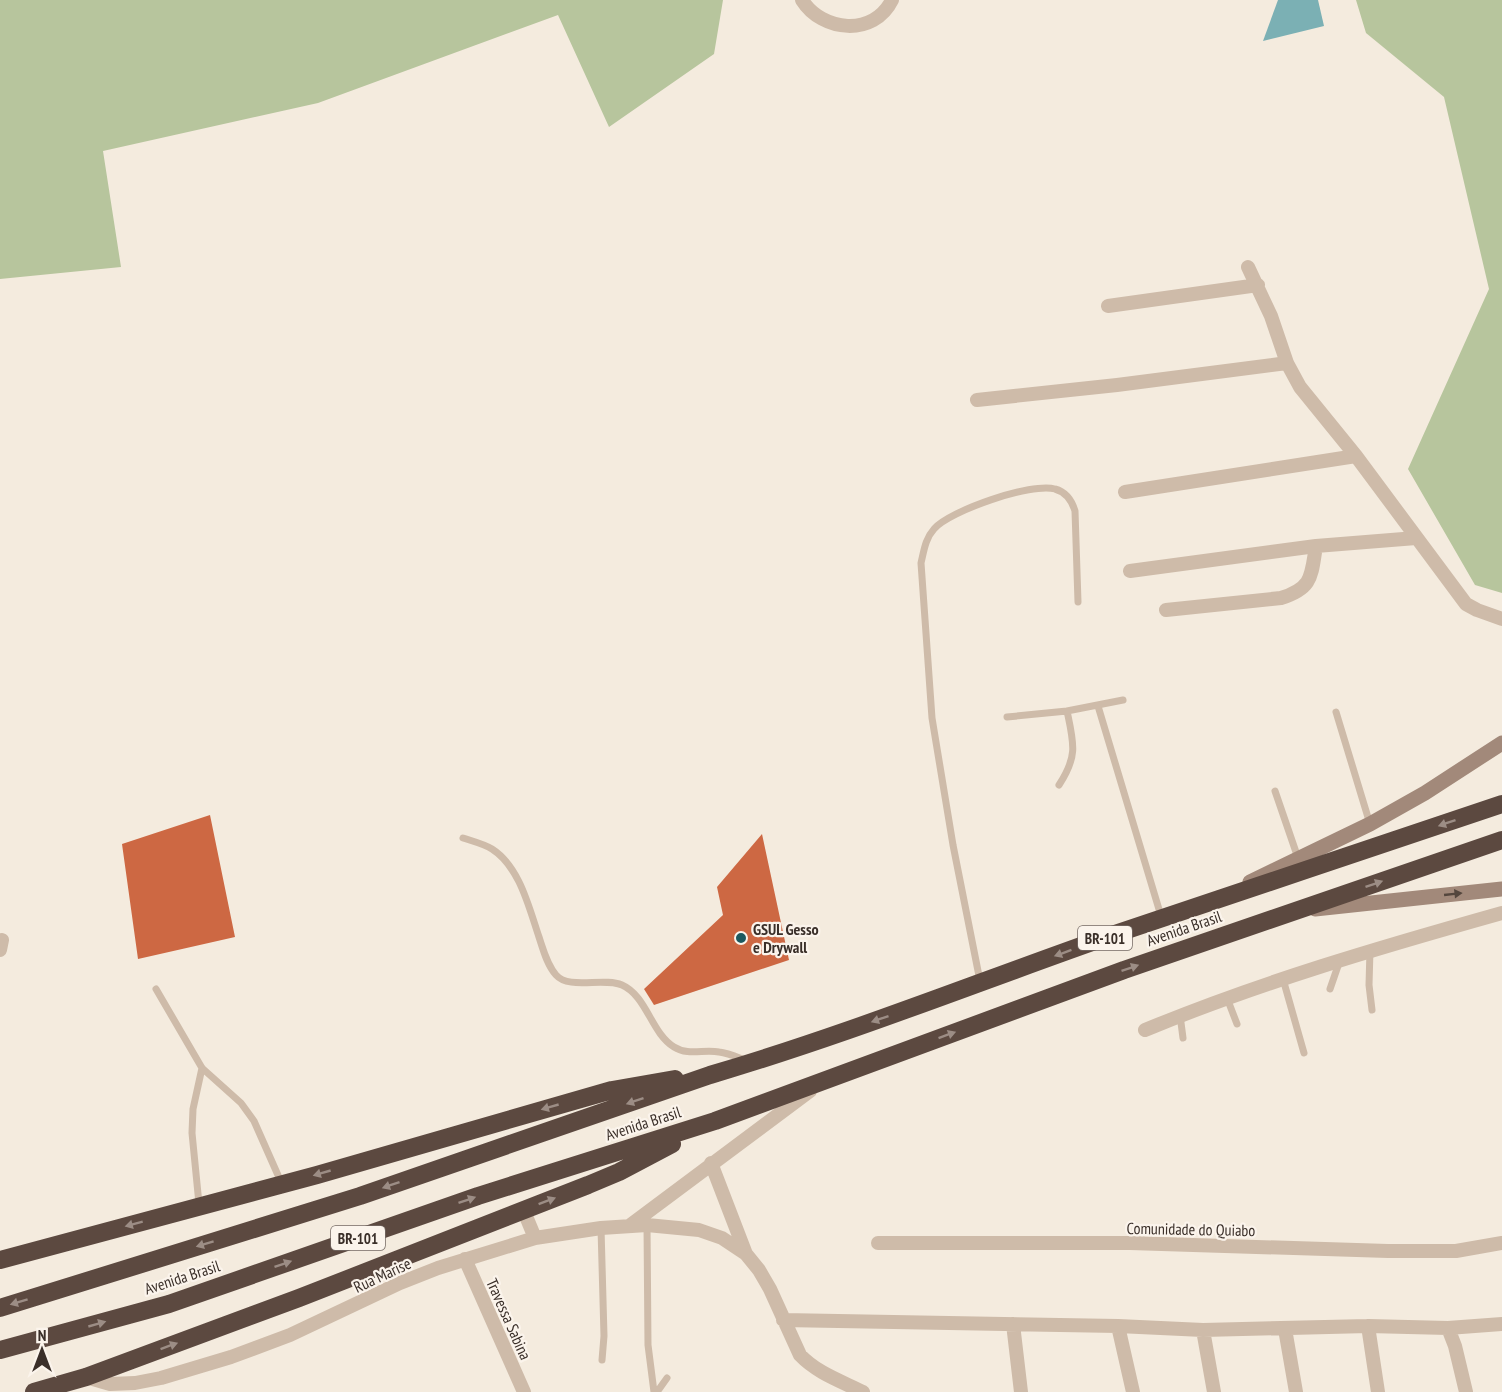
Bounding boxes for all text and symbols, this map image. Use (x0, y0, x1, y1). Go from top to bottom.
one-way arrow (1438, 818, 1456, 828)
one-way arrow (1365, 878, 1383, 888)
one-way arrow (1444, 890, 1463, 899)
street label: Avenida Brasil (1144, 906, 1224, 950)
place label: GSUL Gesso e Drywall (753, 919, 819, 957)
road number: BR-101 (1078, 926, 1132, 950)
marker: GSUL Gesso e Drywall (734, 931, 748, 945)
one-way arrow (1054, 949, 1072, 959)
one-way arrow (1121, 962, 1139, 972)
one-way arrow (871, 1014, 889, 1024)
one-way arrow (938, 1030, 956, 1040)
one-way arrow (626, 1097, 644, 1107)
street label: Avenida Brasil (603, 1101, 683, 1145)
one-way arrow (541, 1103, 559, 1112)
one-way arrow (313, 1169, 331, 1178)
one-way arrow (382, 1181, 400, 1191)
one-way arrow (458, 1195, 476, 1204)
one-way arrow (538, 1195, 556, 1205)
street label: Comunidade do Quiabo (1127, 1218, 1256, 1240)
one-way arrow (125, 1220, 143, 1229)
road number: BR-101 (331, 1226, 385, 1250)
one-way arrow (196, 1240, 214, 1249)
street label: Rua Marise (350, 1253, 414, 1297)
street label: Avenida Brasil (142, 1255, 222, 1299)
one-way arrow (274, 1259, 292, 1268)
street label: Travessa Sabina (482, 1275, 536, 1363)
one-way arrow (10, 1298, 28, 1307)
one-way arrow (88, 1319, 106, 1328)
north arrow (12, 1320, 72, 1380)
text: N (38, 1325, 46, 1345)
one-way arrow (160, 1341, 178, 1351)

